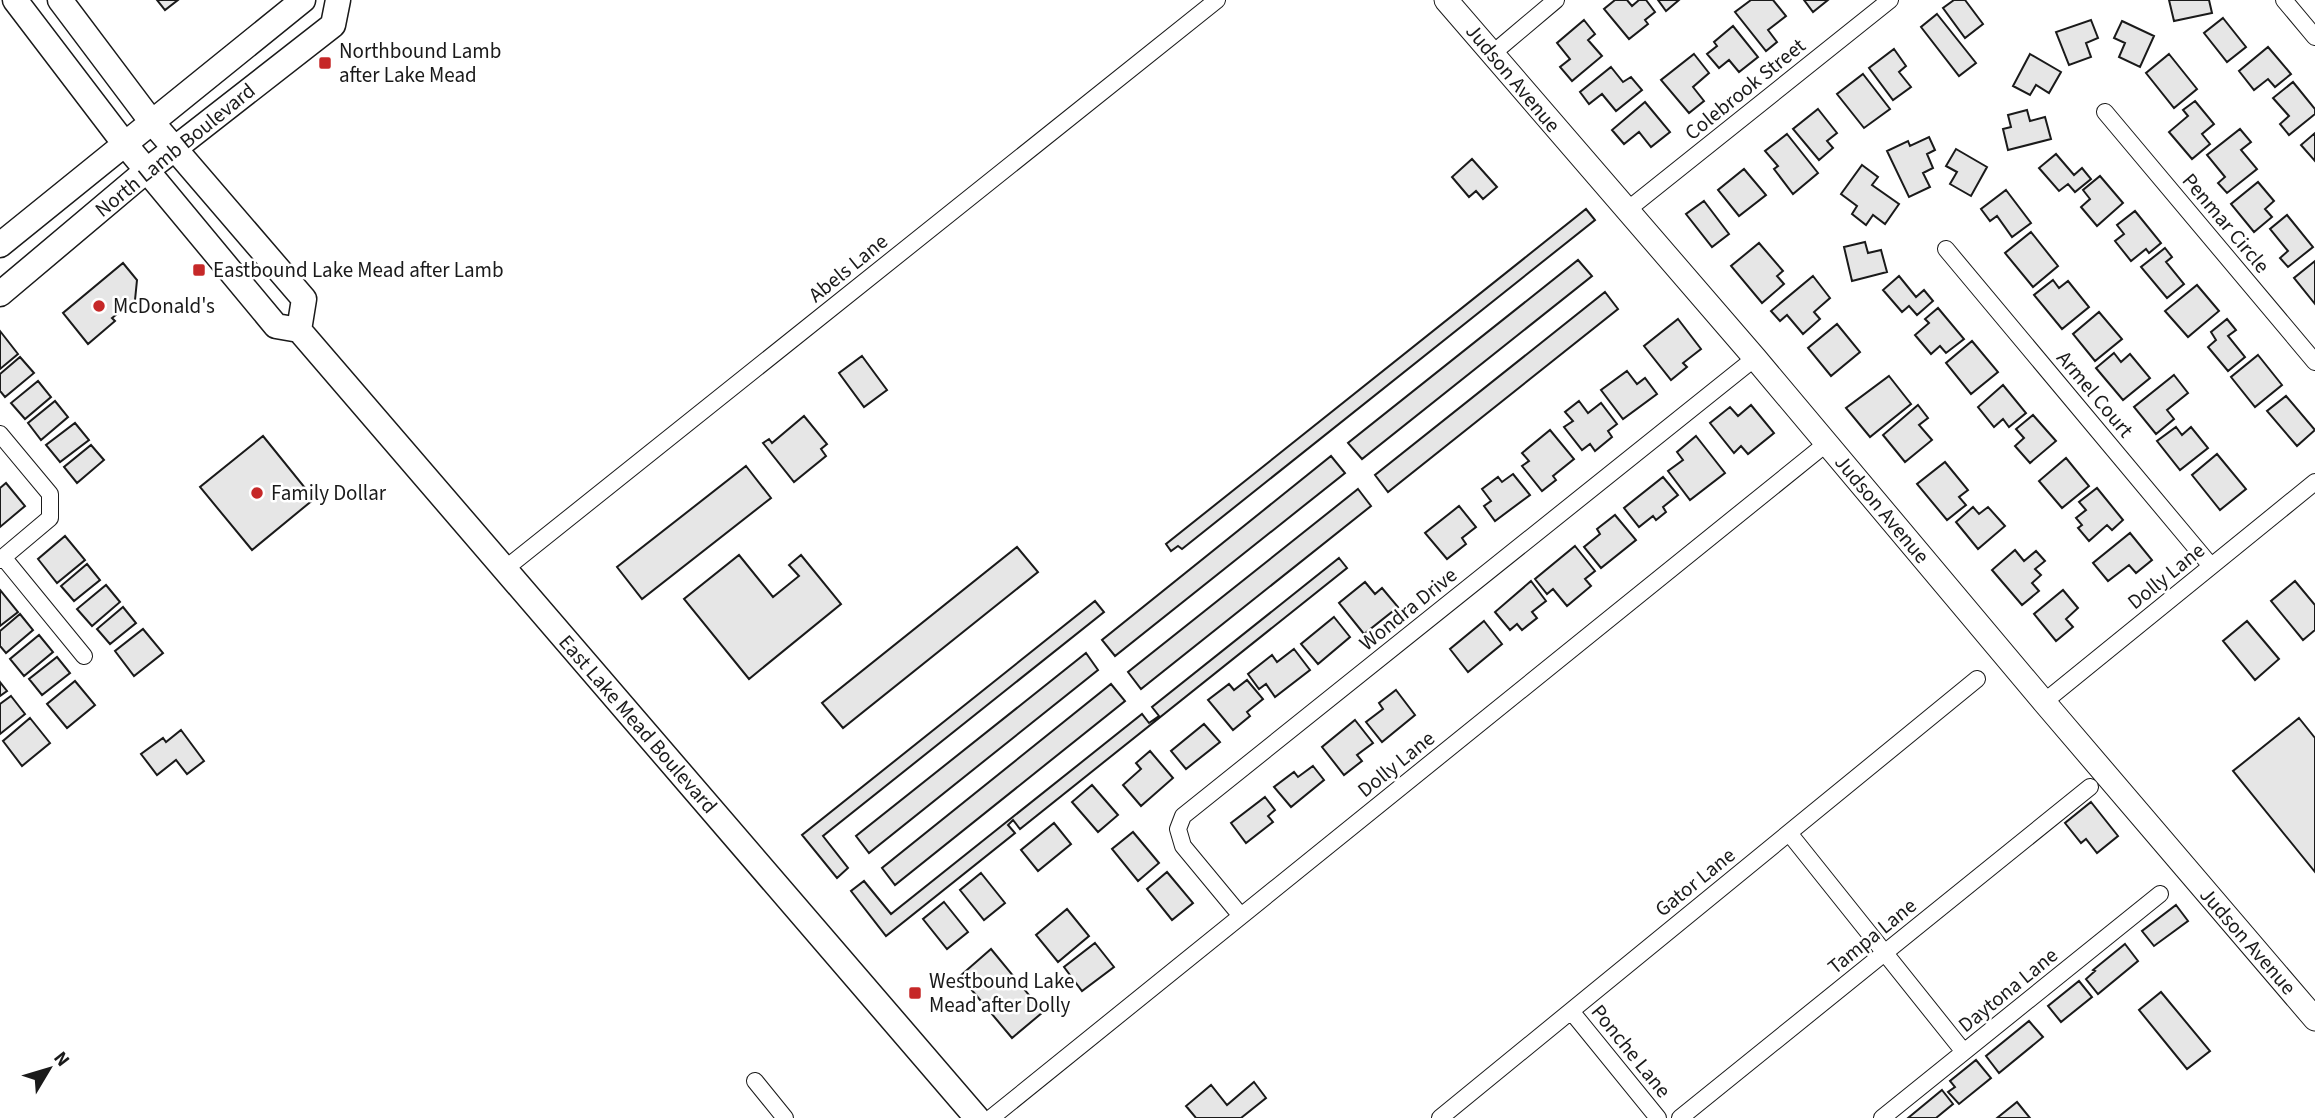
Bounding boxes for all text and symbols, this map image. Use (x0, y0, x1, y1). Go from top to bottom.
street label: Judson Avenue (1459, 17, 1567, 139)
street label: Colebrook Street (1678, 31, 1812, 147)
place label: Northbound Lamb after Lake Mead (339, 36, 501, 90)
marker: Northbound Lamb after Lake Mead (317, 55, 333, 71)
street label: North Lamb Boulevard (88, 76, 262, 224)
street label: Penmar Circle (2175, 166, 2277, 280)
street label: Abels Lane (802, 227, 894, 309)
place label: Eastbound Lake Mead after Lamb (213, 255, 504, 285)
marker: Eastbound Lake Mead after Lamb (191, 262, 207, 278)
place label: McDonald's (113, 291, 215, 321)
marker: McDonald's (91, 298, 107, 314)
street label: Armel Court (2050, 344, 2140, 444)
street label: Judson Avenue (1828, 448, 1936, 570)
place label: Family Dollar (271, 478, 387, 508)
marker: Family Dollar (249, 485, 265, 501)
street label: Dolly Lane (2121, 535, 2211, 617)
street label: Wondra Drive (1353, 560, 1463, 658)
street label: East Lake Mead Boulevard (552, 628, 724, 820)
street label: Dolly Lane (1351, 723, 1441, 805)
street label: Gator Lane (1648, 840, 1742, 924)
street label: Judson Avenue (2193, 881, 2303, 1001)
street label: Tampa Lane (1821, 891, 1923, 981)
street label: Daytona Lane (1952, 940, 2064, 1040)
place label: Westbound Lake Mead after Dolly (929, 966, 1074, 1020)
marker: Westbound Lake Mead after Dolly (907, 985, 923, 1001)
street label: Ponche Lane (1584, 998, 1678, 1104)
north arrow (14, 1034, 84, 1104)
text: N (47, 1046, 76, 1073)

